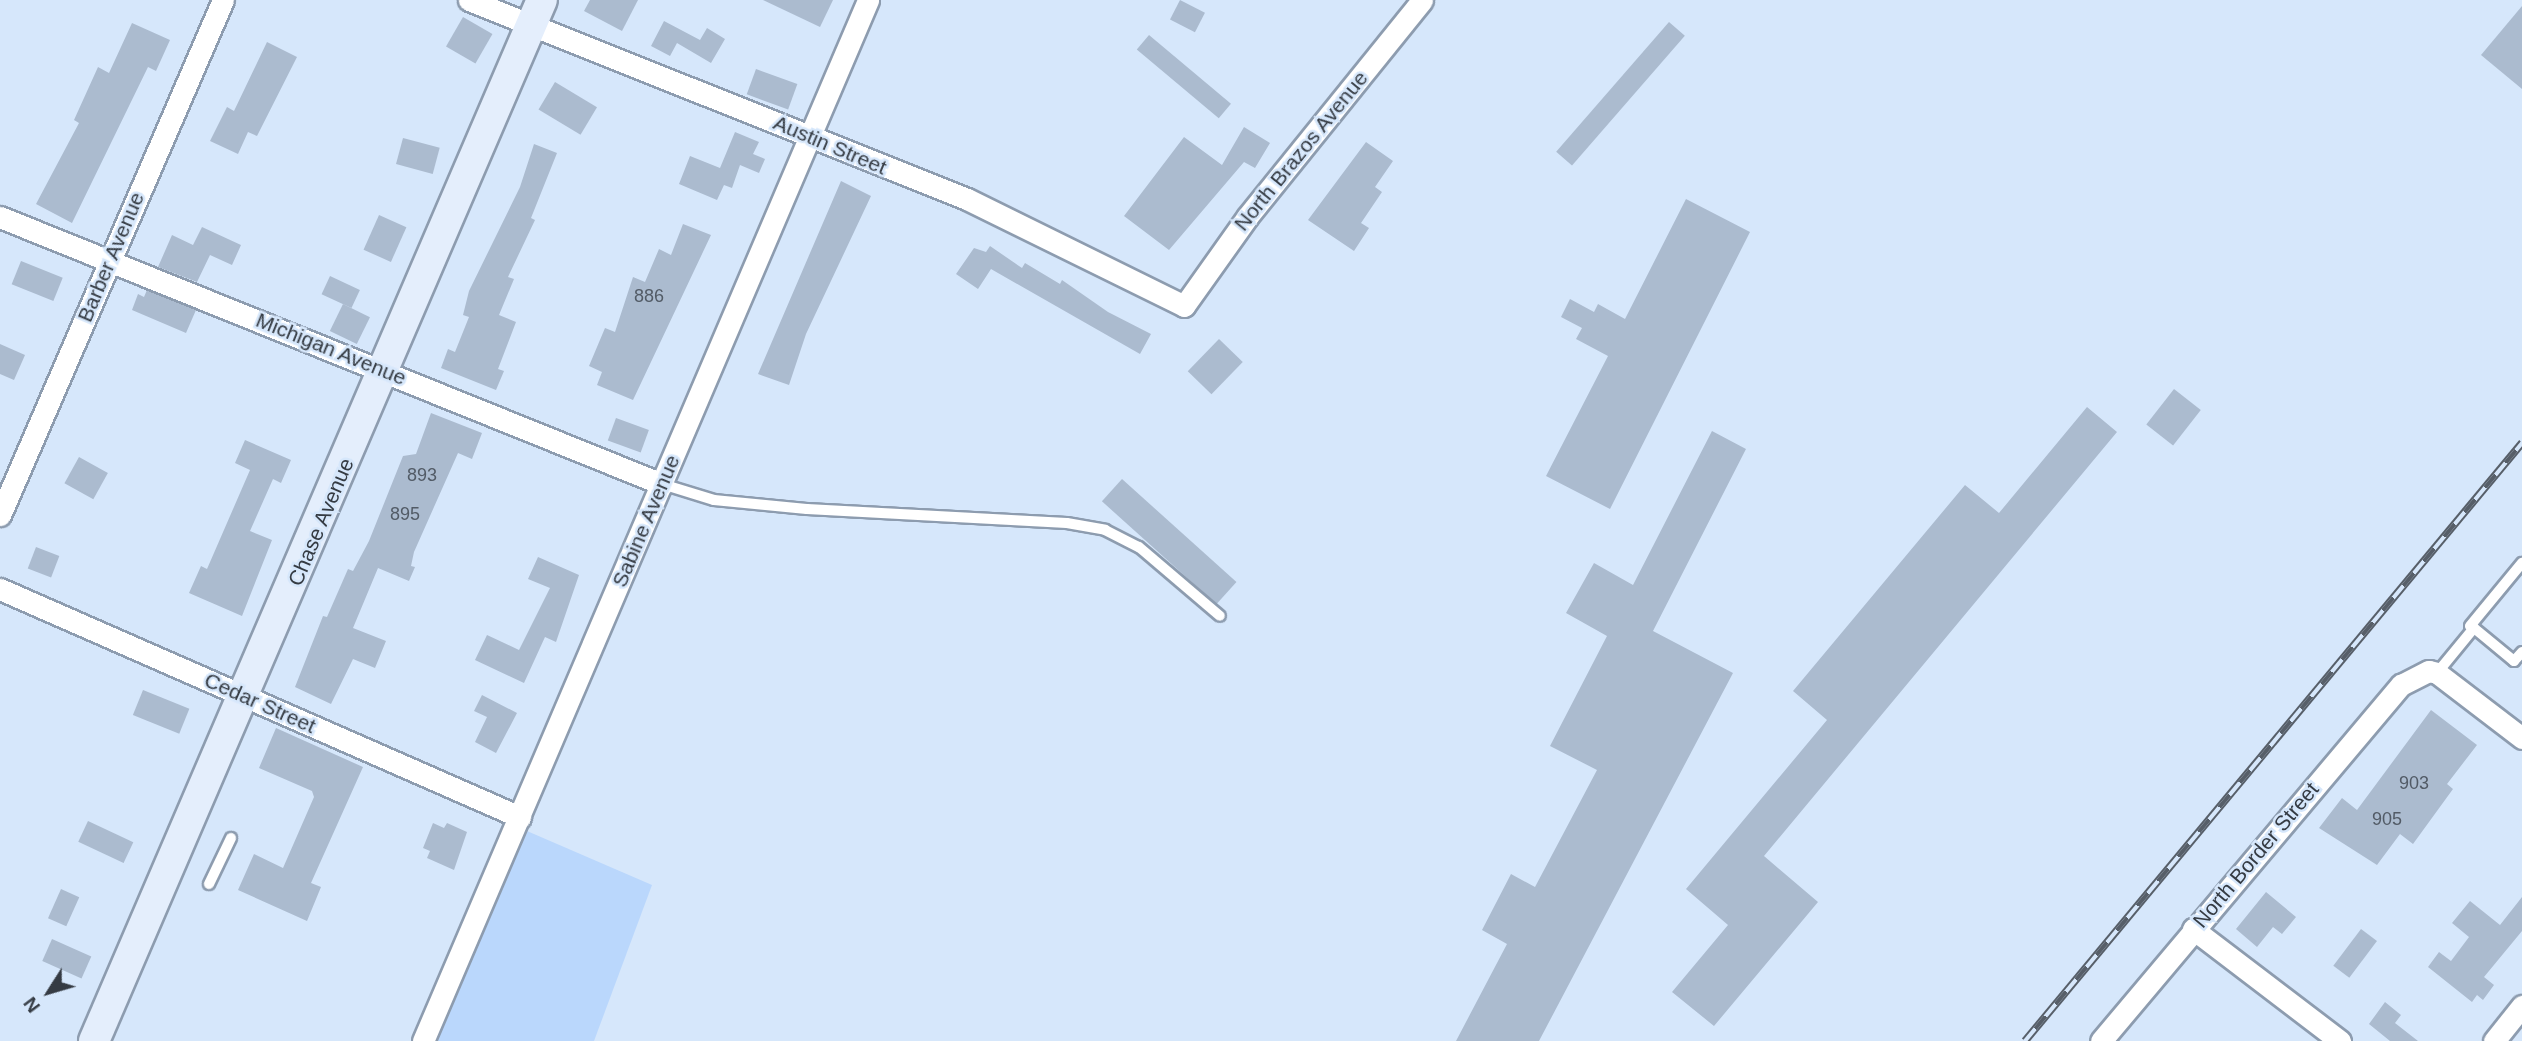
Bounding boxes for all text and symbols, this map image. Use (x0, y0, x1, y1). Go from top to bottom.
street label: North Brazos Avenue (1229, 66, 1373, 236)
street label: Austin Street (770, 110, 890, 180)
street label: Barber Avenue (72, 188, 150, 326)
house number: 886 (634, 285, 664, 307)
street label: Michigan Avenue (252, 307, 410, 391)
street label: Sabine Avenue (607, 451, 685, 591)
street label: Chase Avenue (283, 454, 359, 590)
house number: 893 (407, 464, 437, 486)
house number: 895 (390, 503, 420, 525)
street label: Cedar Street (200, 667, 320, 739)
house number: 903 (2399, 772, 2429, 794)
street label: North Border Street (2188, 777, 2324, 933)
house number: 905 (2372, 808, 2402, 830)
north arrow (14, 957, 84, 1027)
text: N (19, 993, 44, 1017)

